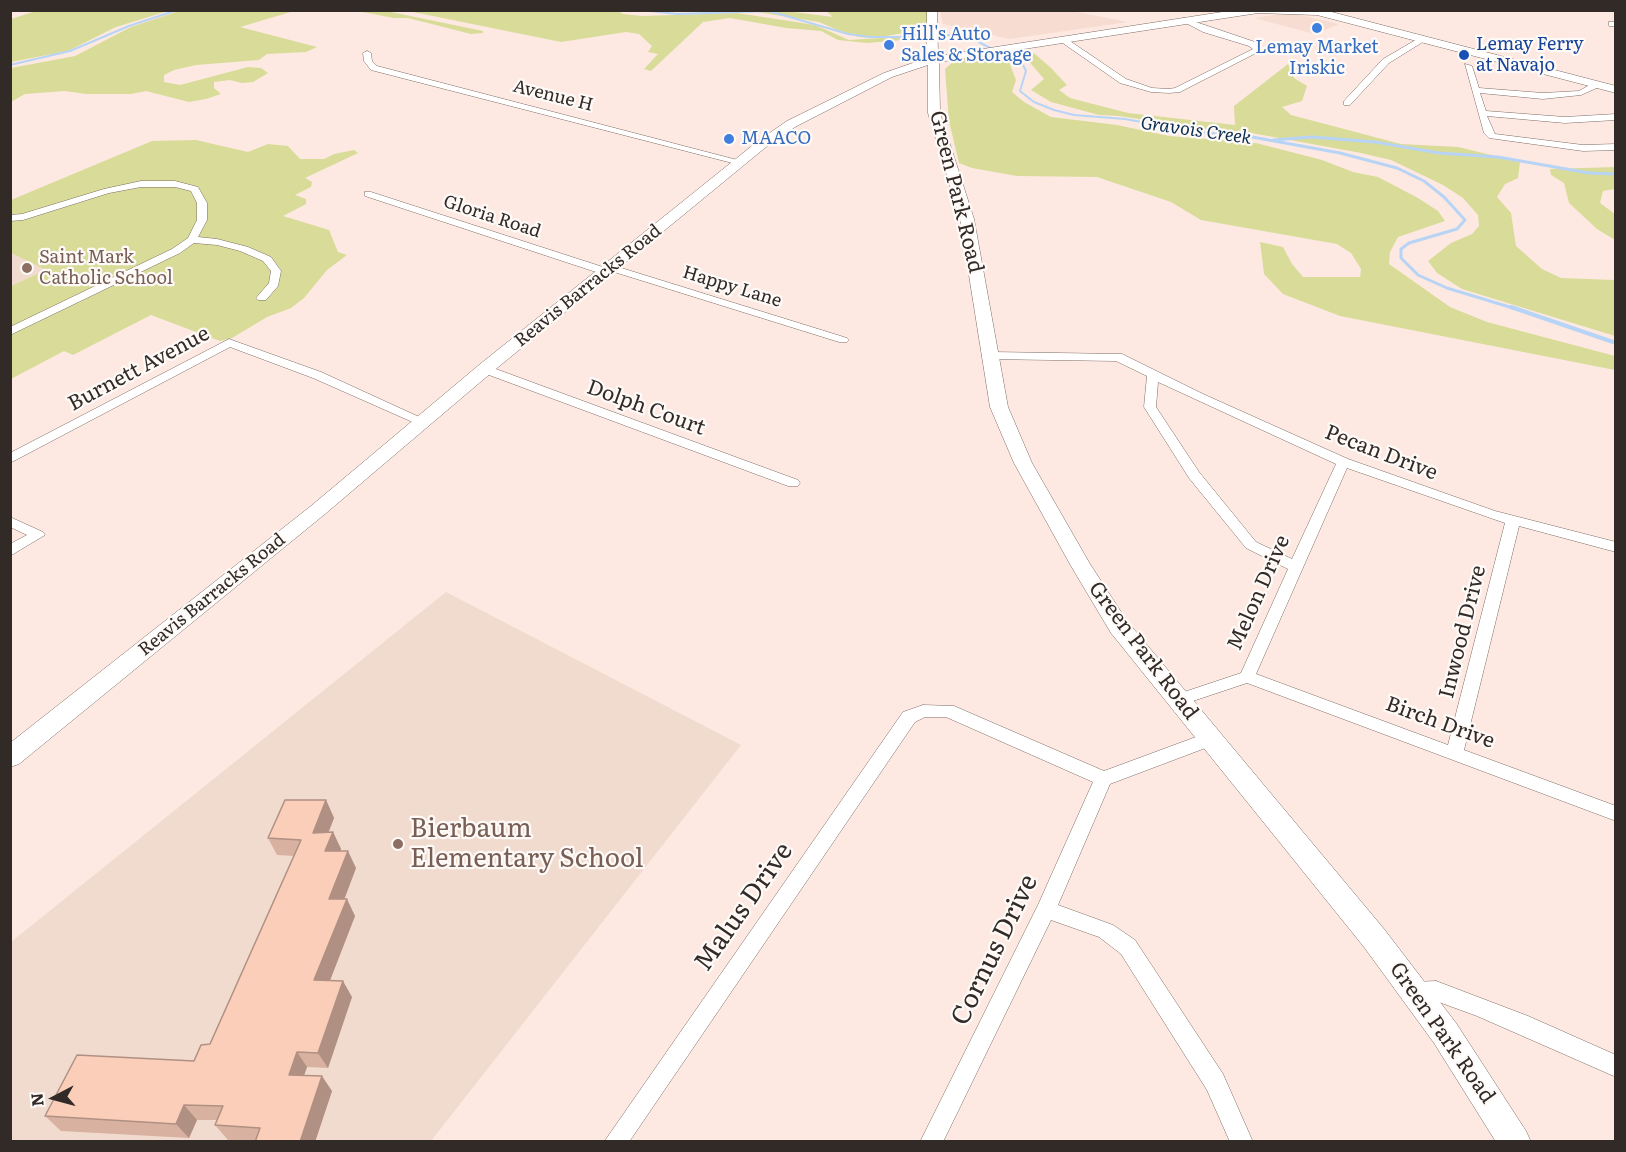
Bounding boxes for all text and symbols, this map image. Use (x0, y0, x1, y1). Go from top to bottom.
marker: Lemay Market Iriskic (1310, 21, 1324, 35)
place label: Hill's Auto Sales & Storage (901, 24, 1031, 66)
place label: Lemay Ferry at Navajo (1476, 34, 1584, 76)
place label: Lemay Market Iriskic (1255, 37, 1379, 80)
marker: Hill's Auto Sales & Storage (882, 38, 896, 52)
marker: Lemay Ferry at Navajo (1457, 48, 1471, 62)
street label: Avenue H (511, 76, 595, 116)
street label: Green Park Road (924, 108, 988, 276)
water label: Gravois Creek (1139, 113, 1253, 149)
place label: MAACO (741, 128, 811, 150)
marker: MAACO (722, 132, 736, 146)
street label: Gloria Road (441, 191, 543, 243)
street label: Reavis Barracks Road (510, 220, 666, 352)
place label: Saint Mark Catholic School (39, 247, 173, 290)
marker: Saint Mark Catholic School (20, 261, 34, 275)
street label: Happy Lane (680, 262, 784, 312)
street label: Burnett Avenue (64, 321, 214, 417)
street label: Dolph Court (583, 375, 709, 441)
street label: Pecan Drive (1321, 420, 1441, 486)
street label: Reavis Barracks Road (134, 529, 290, 661)
street label: Melon Drive (1222, 532, 1296, 654)
street label: Inwood Drive (1434, 563, 1492, 701)
street label: Green Park Road (1083, 577, 1203, 725)
street label: Birch Drive (1382, 692, 1498, 754)
place label: Bierbaum Elementary School (410, 813, 644, 874)
marker: Bierbaum Elementary School (391, 837, 405, 851)
street label: Malus Drive (688, 837, 800, 977)
street label: Cornus Drive (945, 870, 1045, 1030)
street label: Green Park Road (1384, 958, 1500, 1108)
north arrow (24, 1068, 84, 1128)
text: N (23, 1092, 49, 1108)

